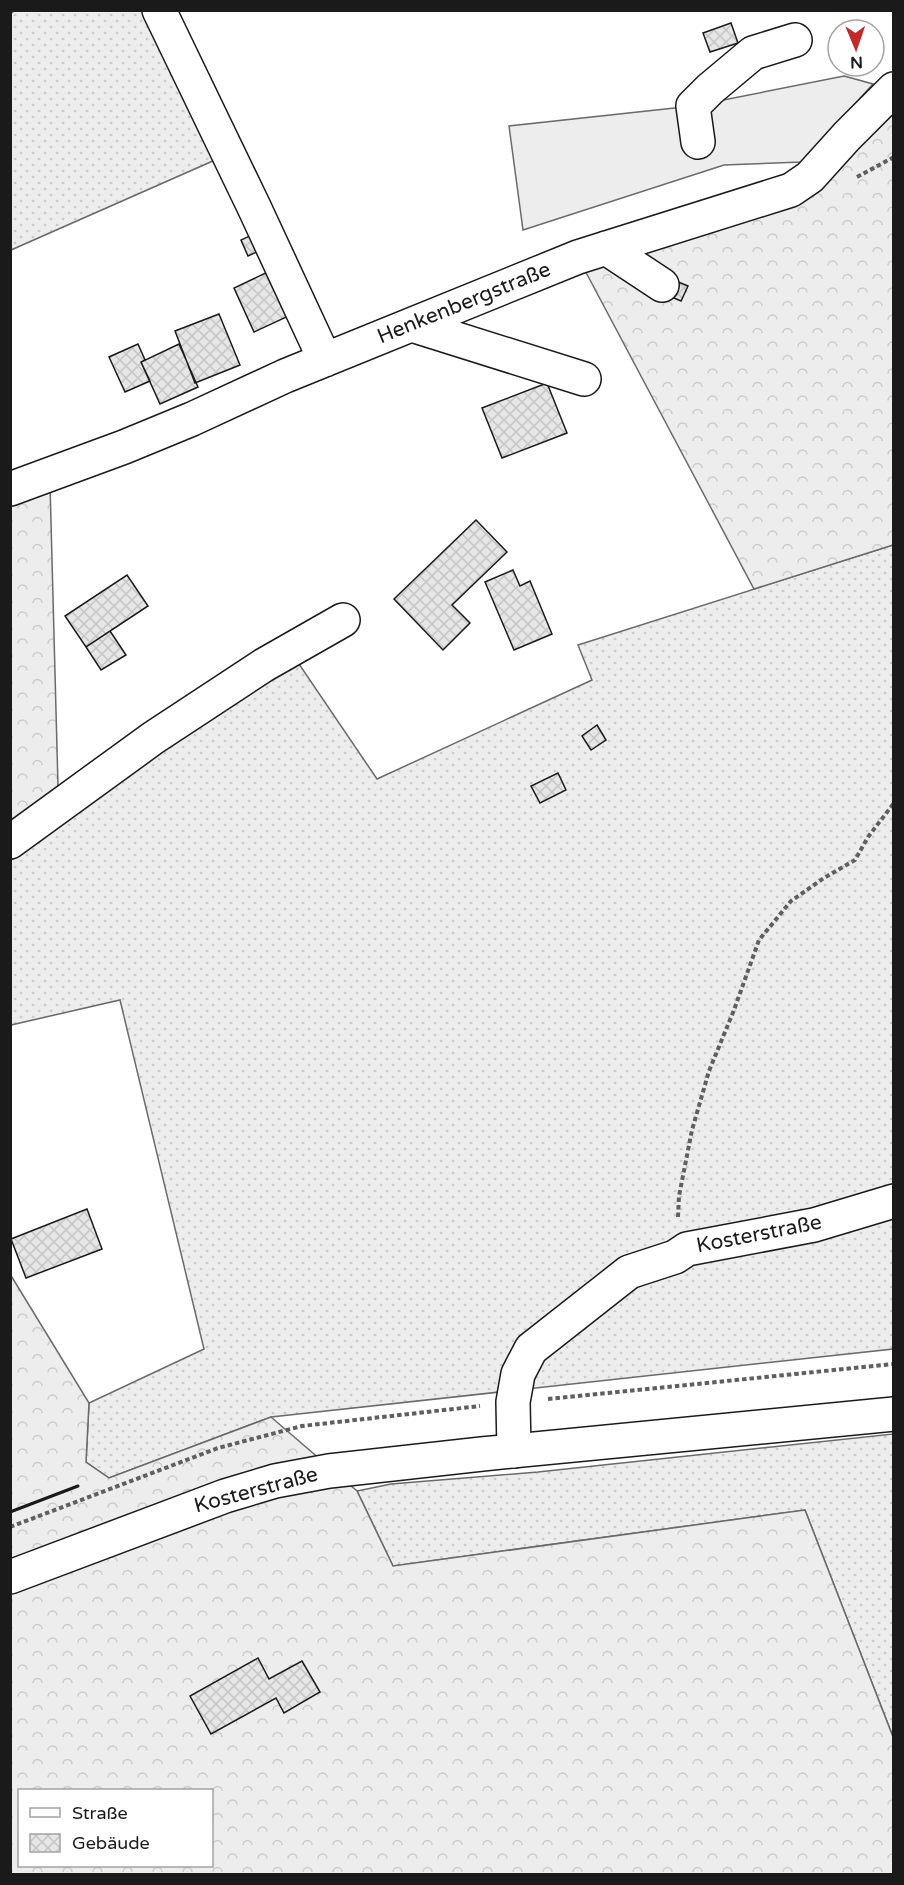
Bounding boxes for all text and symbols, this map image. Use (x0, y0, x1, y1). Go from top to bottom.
north arrow (826, 18, 886, 78)
text: N (850, 52, 863, 72)
street label: Henkenbergstraße (374, 257, 554, 349)
street label: Kosterstraße (694, 1210, 824, 1258)
street label: Kosterstraße (191, 1461, 321, 1519)
legend (18, 1789, 213, 1867)
text: Straße (72, 1802, 128, 1824)
text: Gebäude (72, 1832, 150, 1854)

